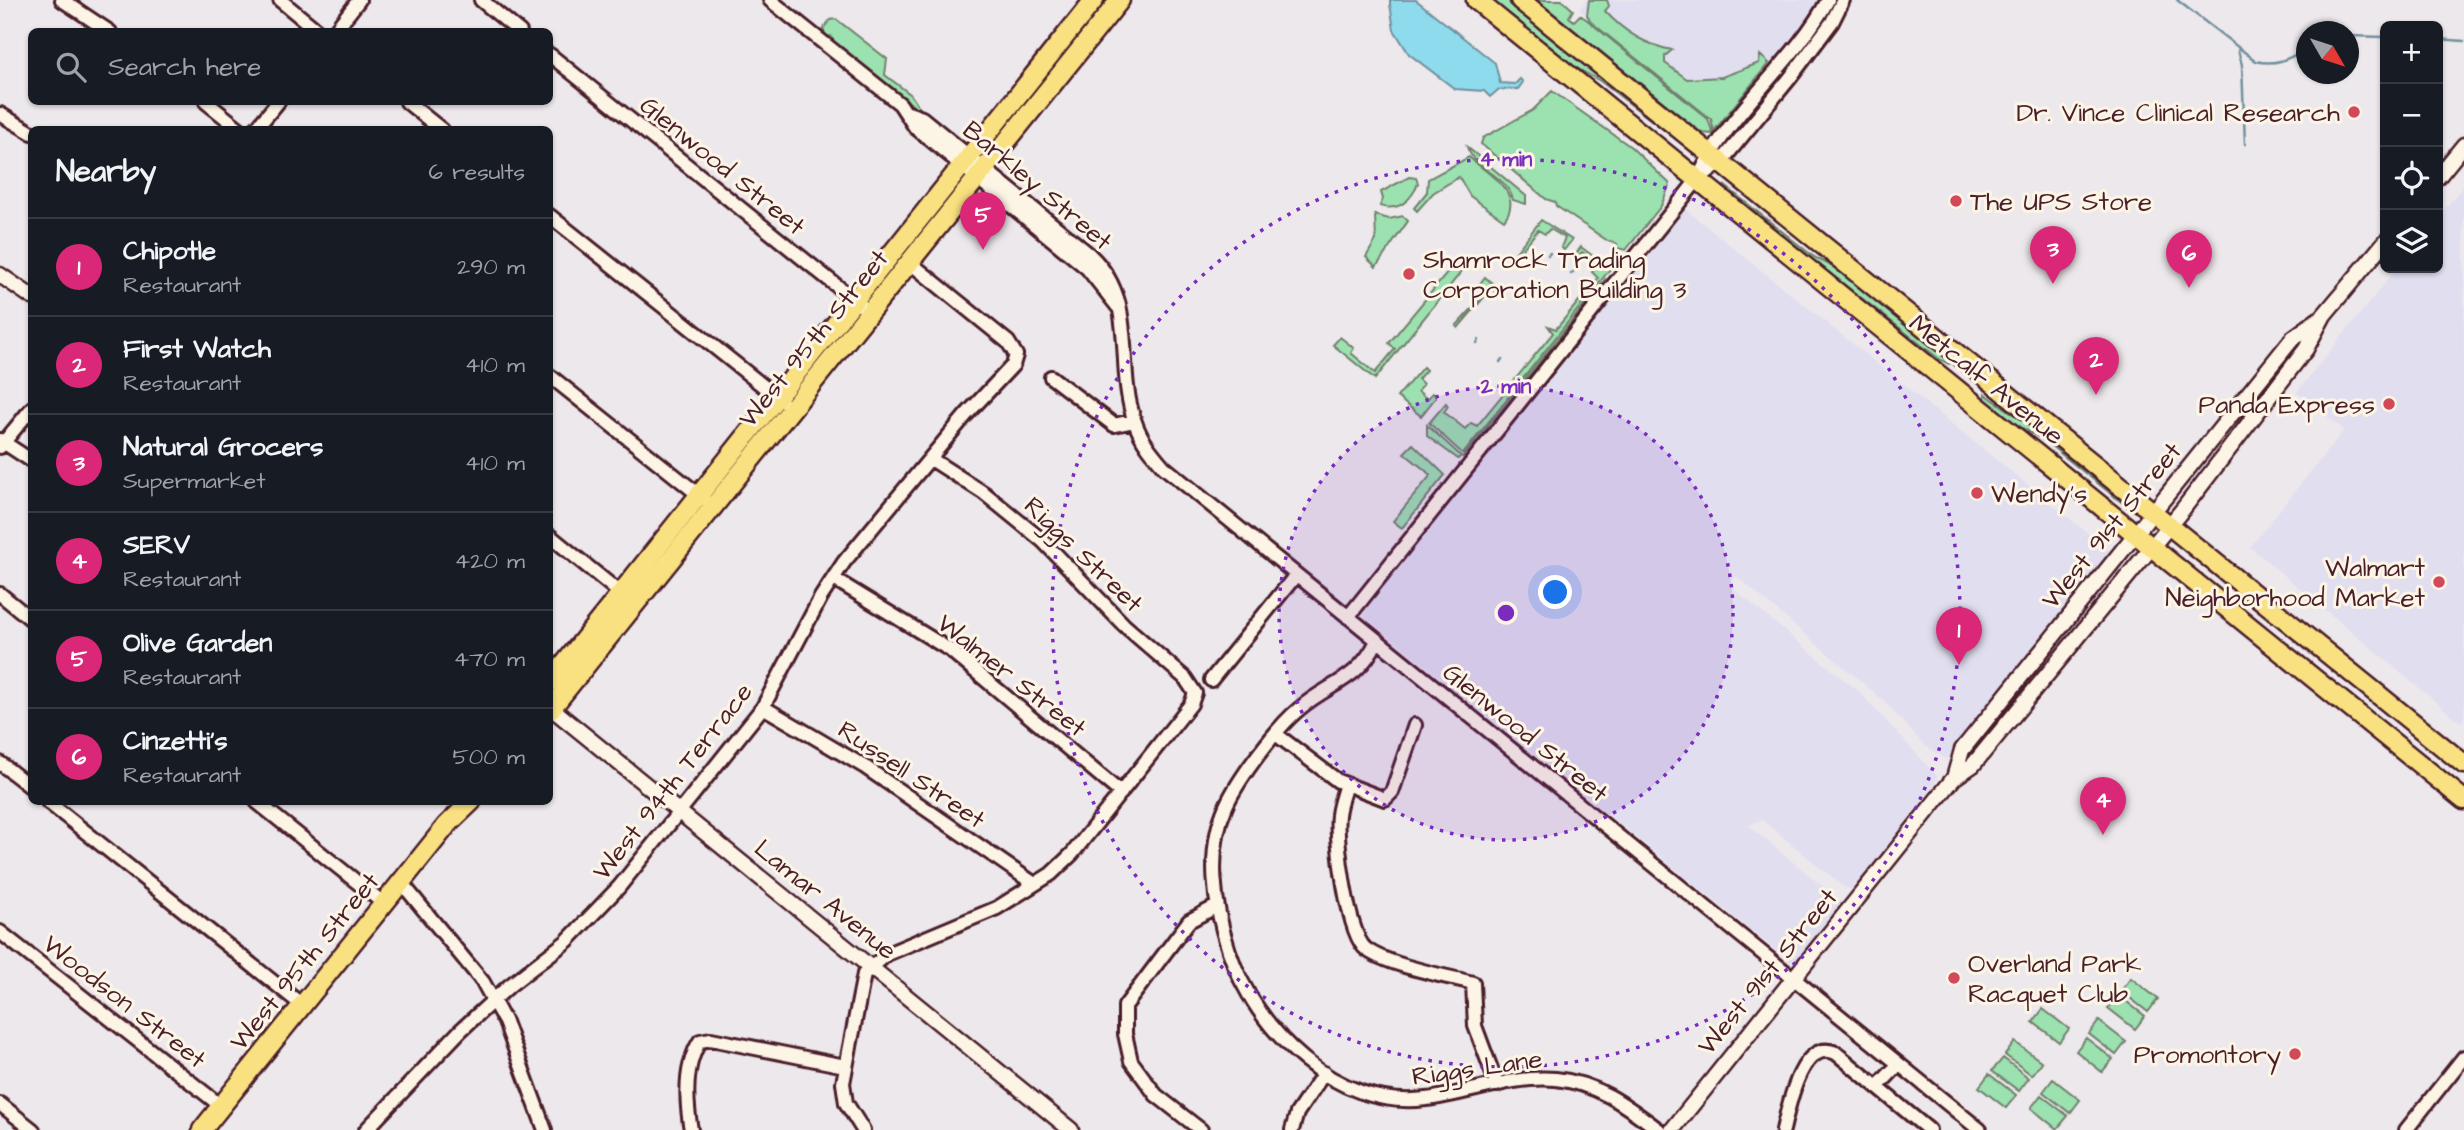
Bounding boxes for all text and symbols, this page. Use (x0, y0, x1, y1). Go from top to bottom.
north arrow (2296, 21, 2359, 84)
map controls (2380, 21, 2443, 273)
button: + (2380, 21, 2443, 84)
search box (28, 28, 553, 105)
icon: search (52, 48, 90, 86)
text: Search here (108, 49, 261, 85)
button: − (2380, 84, 2443, 147)
street label: Glenwood Street (632, 88, 813, 244)
place label: Dr. Vince Clinical Research (2016, 95, 2340, 131)
marker: Dr. Vince Clinical Research (2346, 104, 2362, 120)
street label: Barkley Street (954, 112, 1120, 261)
text: 4 min (1480, 145, 1533, 174)
button: locate (2380, 147, 2443, 210)
text: Nearby (56, 151, 156, 193)
text: 6 results (429, 156, 525, 188)
place label: The UPS Store (1970, 184, 2152, 220)
pin: 5 (960, 192, 1006, 250)
marker: The UPS Store (1948, 193, 1964, 209)
button: layers (2380, 210, 2443, 273)
pin: 3 (2030, 226, 2076, 284)
pin: 6 (2166, 230, 2212, 288)
text: Chipotle (123, 233, 216, 269)
street label: West 95th Street (731, 242, 897, 435)
place label: Shamrock Trading Corporation Building 3 (1423, 242, 1687, 310)
text: 1 (78, 251, 80, 283)
text: 290 m (457, 251, 525, 283)
marker: Shamrock Trading Corporation Building 3 (1401, 266, 1417, 282)
text: Restaurant (123, 269, 241, 301)
street label: Metcalf Avenue (1901, 306, 2072, 454)
text: First Watch (123, 331, 271, 367)
pin: 2 (2073, 337, 2119, 395)
text: 2 (72, 349, 86, 381)
text: 410 m (465, 349, 525, 381)
text: Restaurant (123, 367, 241, 399)
text: 2 min (1480, 372, 1532, 401)
place label: Panda Express (2199, 387, 2375, 423)
marker: Panda Express (2381, 396, 2397, 412)
text: Natural Grocers (123, 429, 323, 465)
street label: West 91st Street (2033, 434, 2191, 617)
text: 3 (73, 447, 85, 479)
text: 410 m (465, 447, 525, 479)
text: Supermarket (123, 465, 266, 497)
place label: Wendy's (1991, 476, 2087, 514)
marker: Wendy's (1969, 485, 1985, 501)
street label: Riggs Street (1014, 489, 1151, 623)
text: SERV (123, 527, 190, 563)
text: 4 (71, 545, 87, 577)
text: 420 m (455, 545, 525, 577)
place label: Walmart Neighborhood Market (2165, 550, 2425, 618)
text: Restaurant (123, 563, 241, 595)
marker: Walmart Neighborhood Market (2431, 574, 2447, 590)
your location (1538, 575, 1572, 609)
centre of rings (1494, 601, 1518, 625)
street label: Walmer Street (929, 606, 1094, 746)
pin: 1 (1936, 607, 1982, 665)
text: Olive Garden (123, 625, 272, 661)
text: 5 (71, 643, 87, 675)
text: 470 m (454, 643, 525, 675)
street label: Glenwood Street (1435, 655, 1616, 811)
text: Restaurant (123, 661, 241, 693)
street label: West 94th Terrace (584, 675, 761, 888)
street label: Russell Street (831, 712, 993, 838)
text: Cinzetti's (123, 723, 228, 759)
text: 6 (72, 741, 86, 773)
text: 500 m (453, 741, 525, 773)
text: Restaurant (123, 759, 241, 791)
pin: 4 (2080, 777, 2126, 835)
street label: Lamar Avenue (746, 831, 904, 968)
street label: West 95th Street (222, 865, 388, 1058)
street label: West 91st Street (1689, 880, 1847, 1063)
street label: Woodson Street (35, 927, 214, 1077)
place label: Overland Park Racquet Club (1968, 946, 2142, 1012)
marker: Overland Park Racquet Club (1946, 970, 1962, 986)
place label: Promontory (2134, 1037, 2281, 1075)
street label: Riggs Lane (1410, 1041, 1545, 1097)
marker: Promontory (2287, 1046, 2303, 1062)

